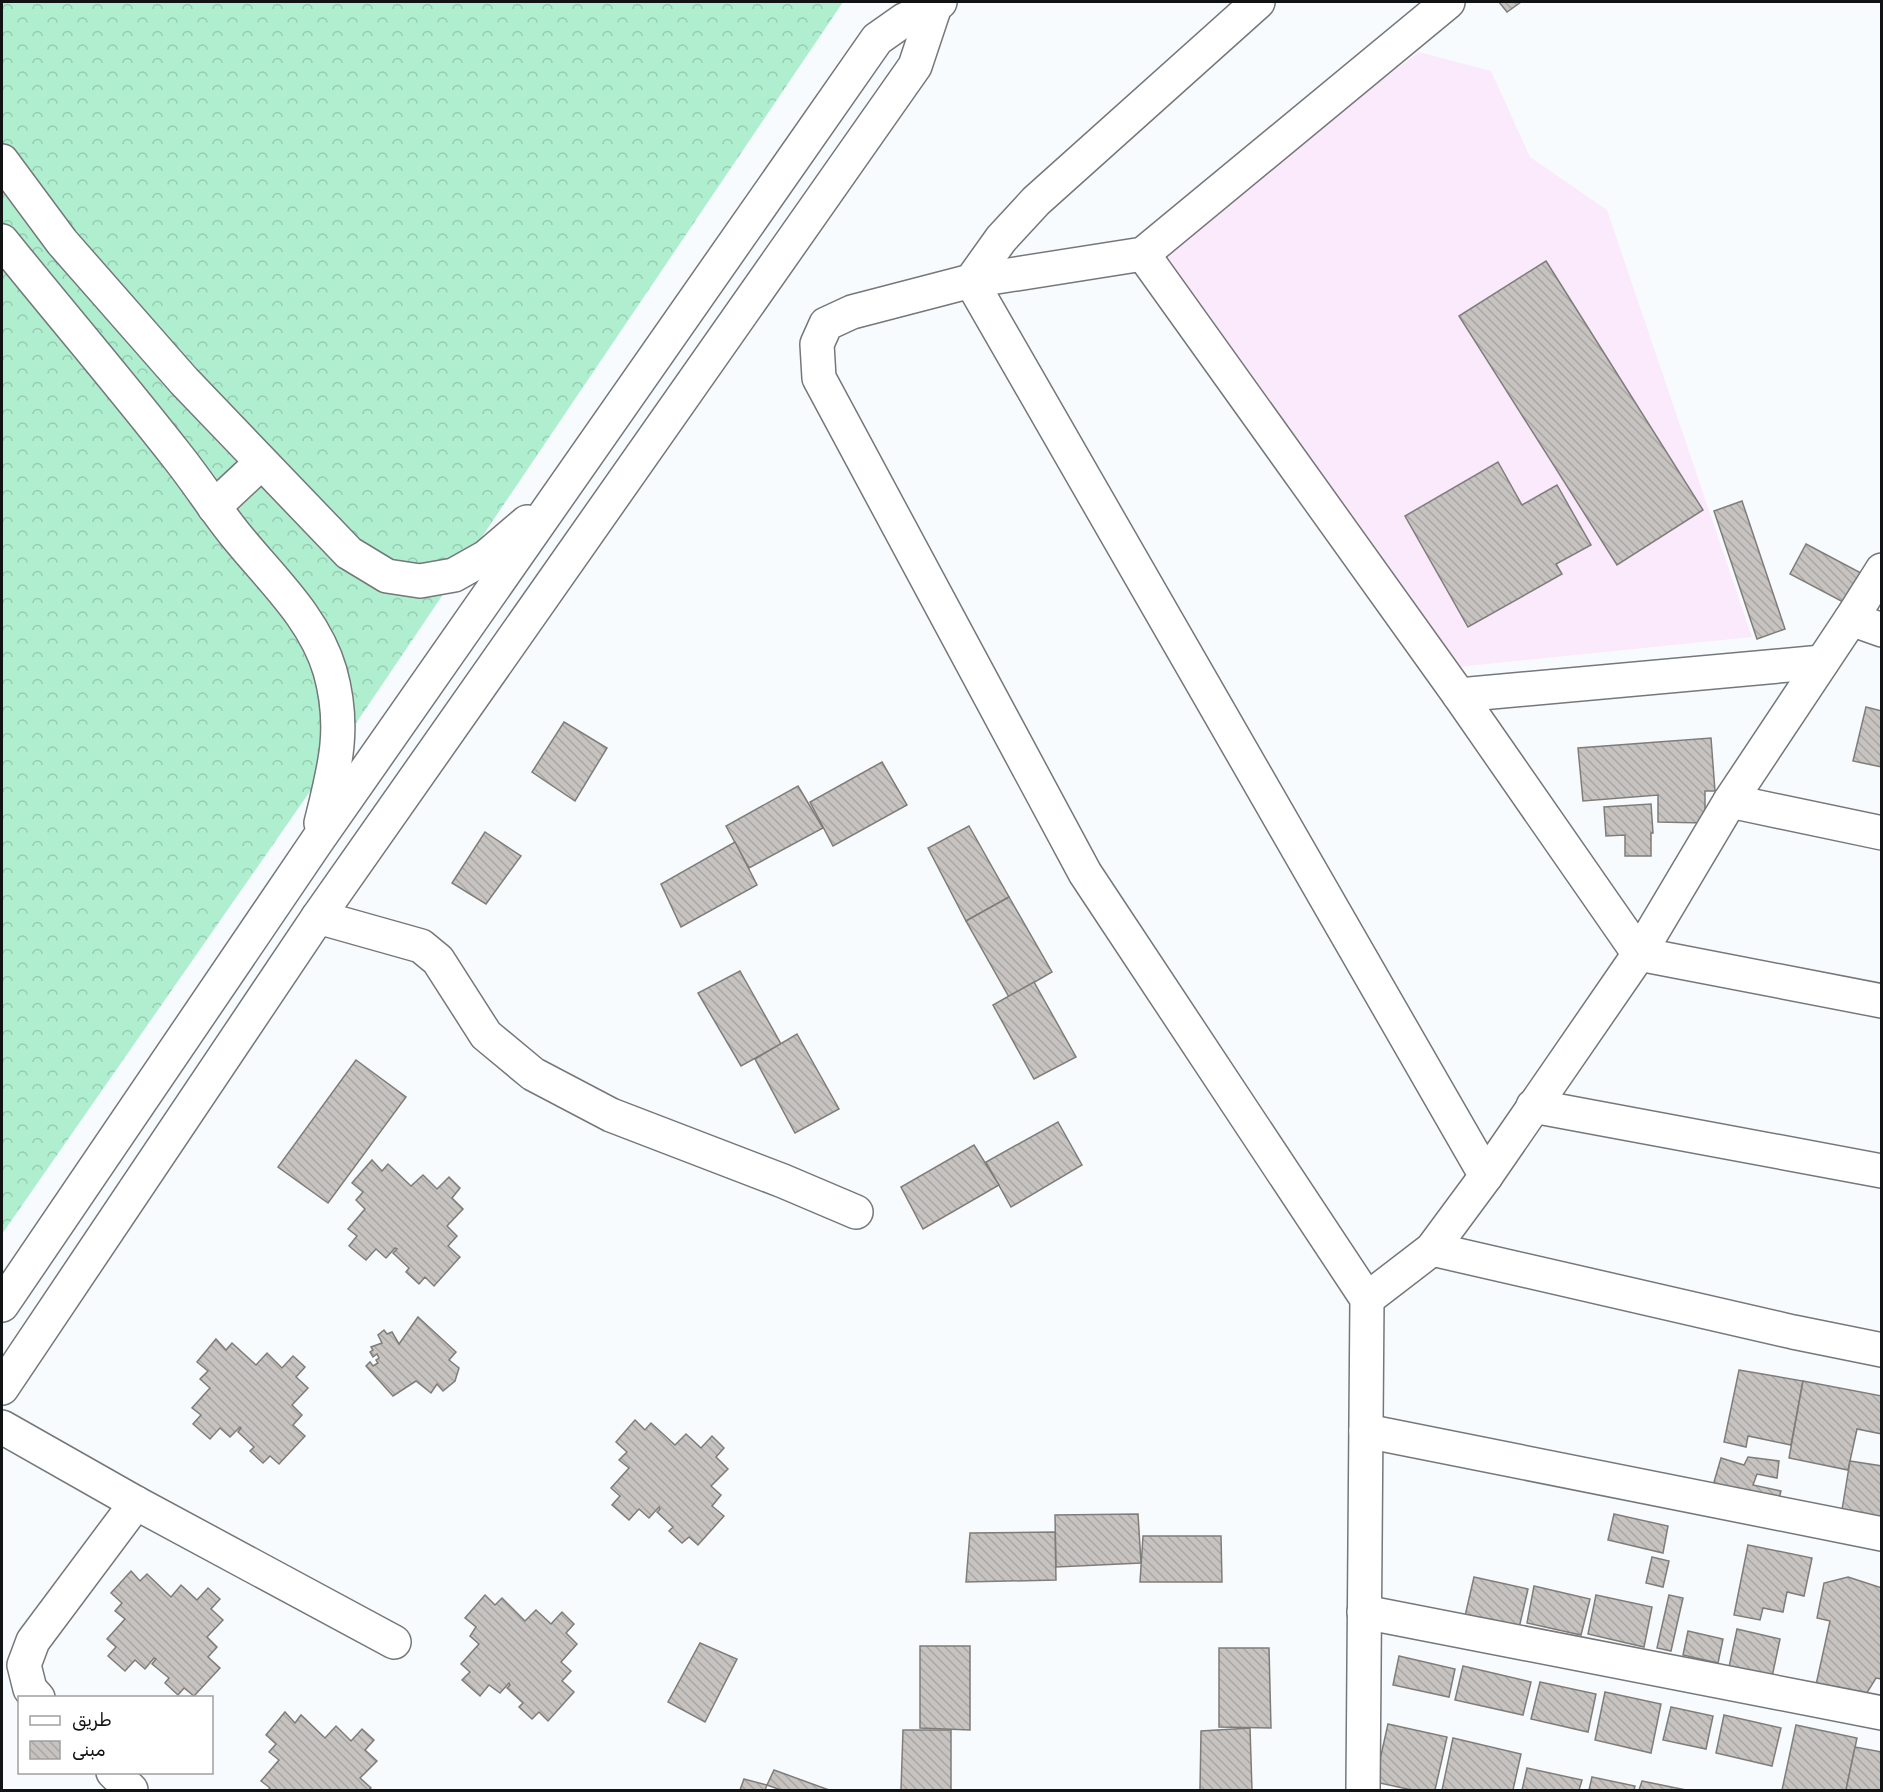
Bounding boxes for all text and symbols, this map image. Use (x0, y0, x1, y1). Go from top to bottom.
legend (18, 1696, 213, 1774)
text: طريق (72, 1709, 112, 1731)
text: مبنى (72, 1739, 106, 1761)

